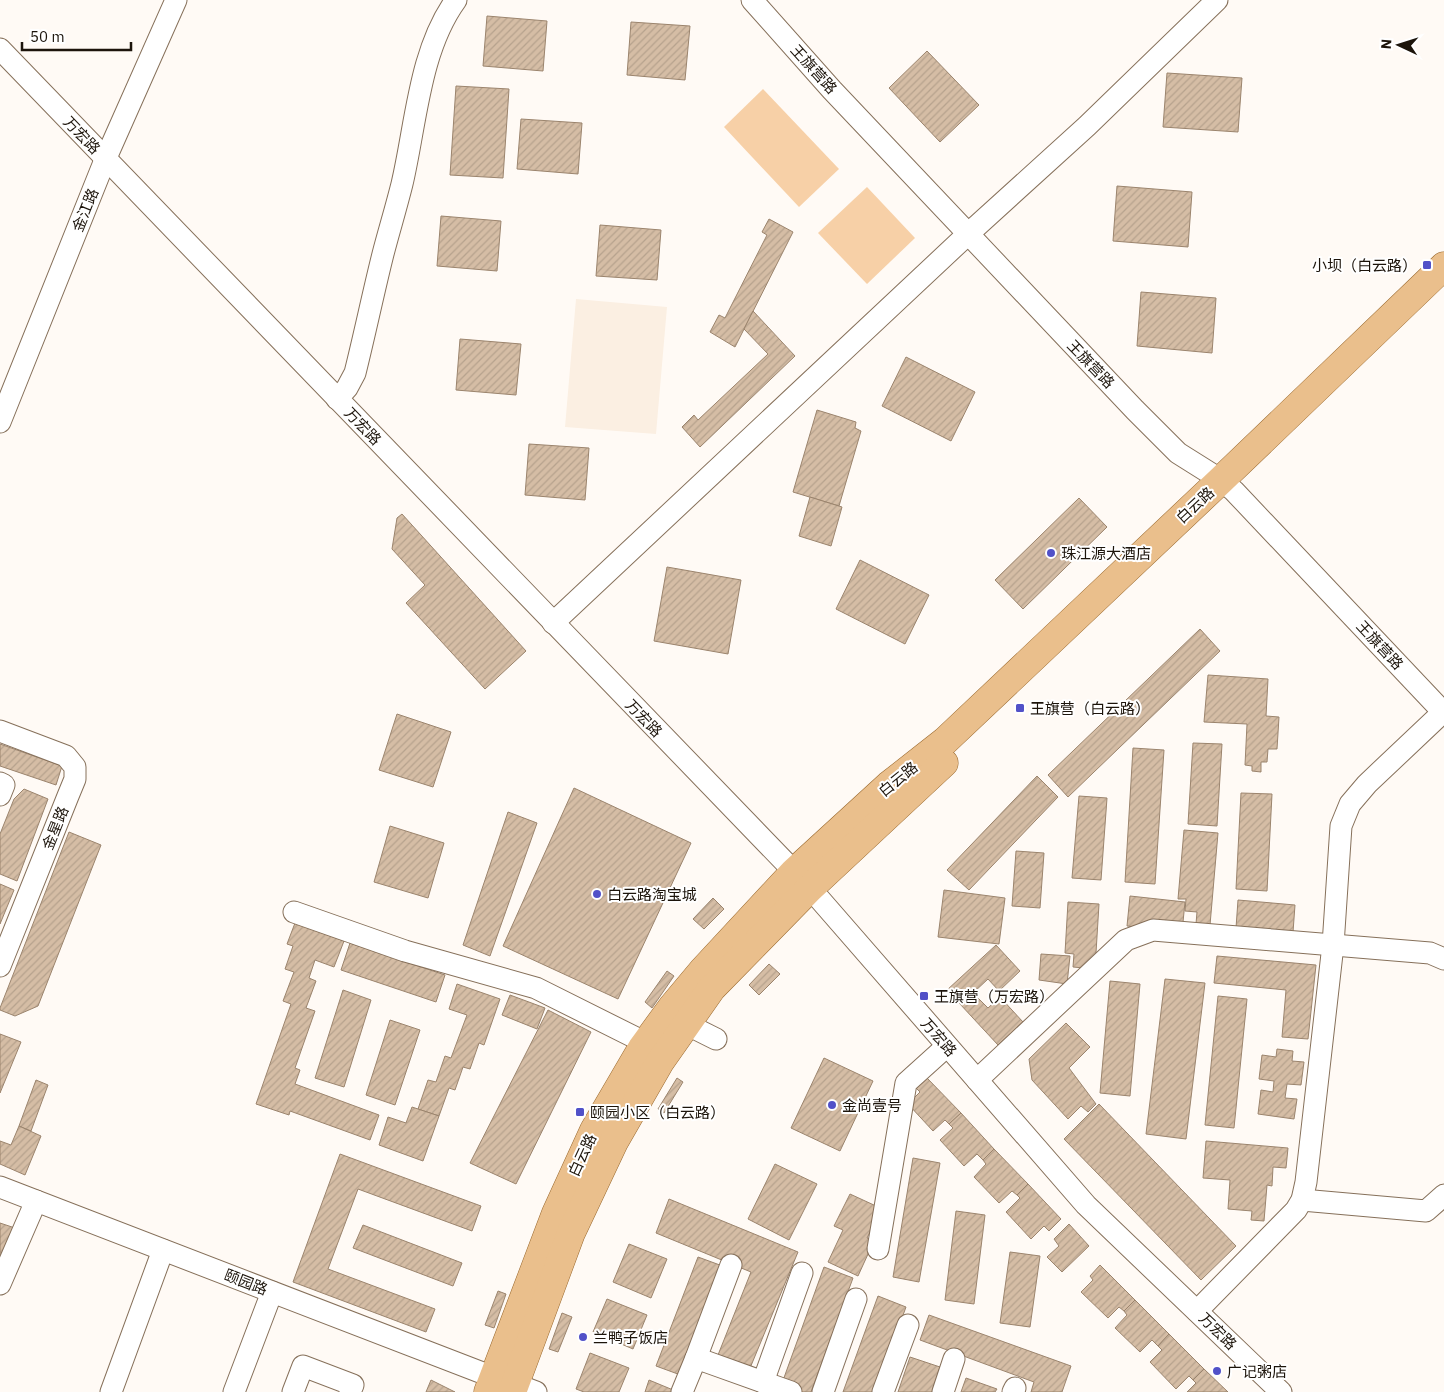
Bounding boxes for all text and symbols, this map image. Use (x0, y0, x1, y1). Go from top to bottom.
scale bar (22, 20, 131, 52)
north arrow (1374, 20, 1424, 70)
text: 50 m (30, 27, 65, 46)
text: N (1377, 38, 1395, 50)
street label: 王旗营路 (787, 40, 841, 98)
street label: 万宏路 (60, 112, 104, 158)
street label: 金江路 (68, 186, 102, 234)
place label: 小坝（白云路） (1312, 256, 1417, 275)
marker: 小坝（白云路） (1421, 259, 1433, 271)
street label: 王旗营路 (1063, 336, 1119, 392)
street label: 万宏路 (341, 403, 385, 449)
street label: 白云路 (1172, 483, 1218, 527)
place label: 珠江源大酒店 (1061, 544, 1151, 563)
marker: 珠江源大酒店 (1045, 547, 1057, 559)
street label: 王旗营路 (1353, 617, 1407, 673)
street label: 万宏路 (622, 695, 666, 741)
place label: 王旗营（白云路） (1030, 699, 1150, 718)
marker: 王旗营（白云路） (1014, 702, 1026, 714)
street label: 白云路 (875, 757, 921, 801)
street label: 金星路 (38, 804, 72, 852)
place label: 白云路淘宝城 (607, 885, 697, 904)
marker: 白云路淘宝城 (591, 888, 603, 900)
place label: 王旗营（万宏路） (934, 987, 1054, 1006)
marker: 王旗营（万宏路） (918, 990, 930, 1002)
street label: 万宏路 (917, 1014, 961, 1060)
place label: 金尚壹号 (842, 1096, 902, 1115)
marker: 金尚壹号 (826, 1099, 838, 1111)
place label: 颐园小区（白云路） (590, 1103, 725, 1122)
marker: 颐园小区（白云路） (574, 1106, 586, 1118)
street label: 白云路 (564, 1131, 600, 1179)
street label: 颐园路 (222, 1265, 270, 1299)
street label: 万宏路 (1195, 1309, 1241, 1353)
place label: 兰鸭子饭店 (593, 1328, 668, 1347)
marker: 兰鸭子饭店 (577, 1331, 589, 1343)
place label: 广记粥店 (1227, 1362, 1287, 1381)
marker: 广记粥店 (1211, 1365, 1223, 1377)

